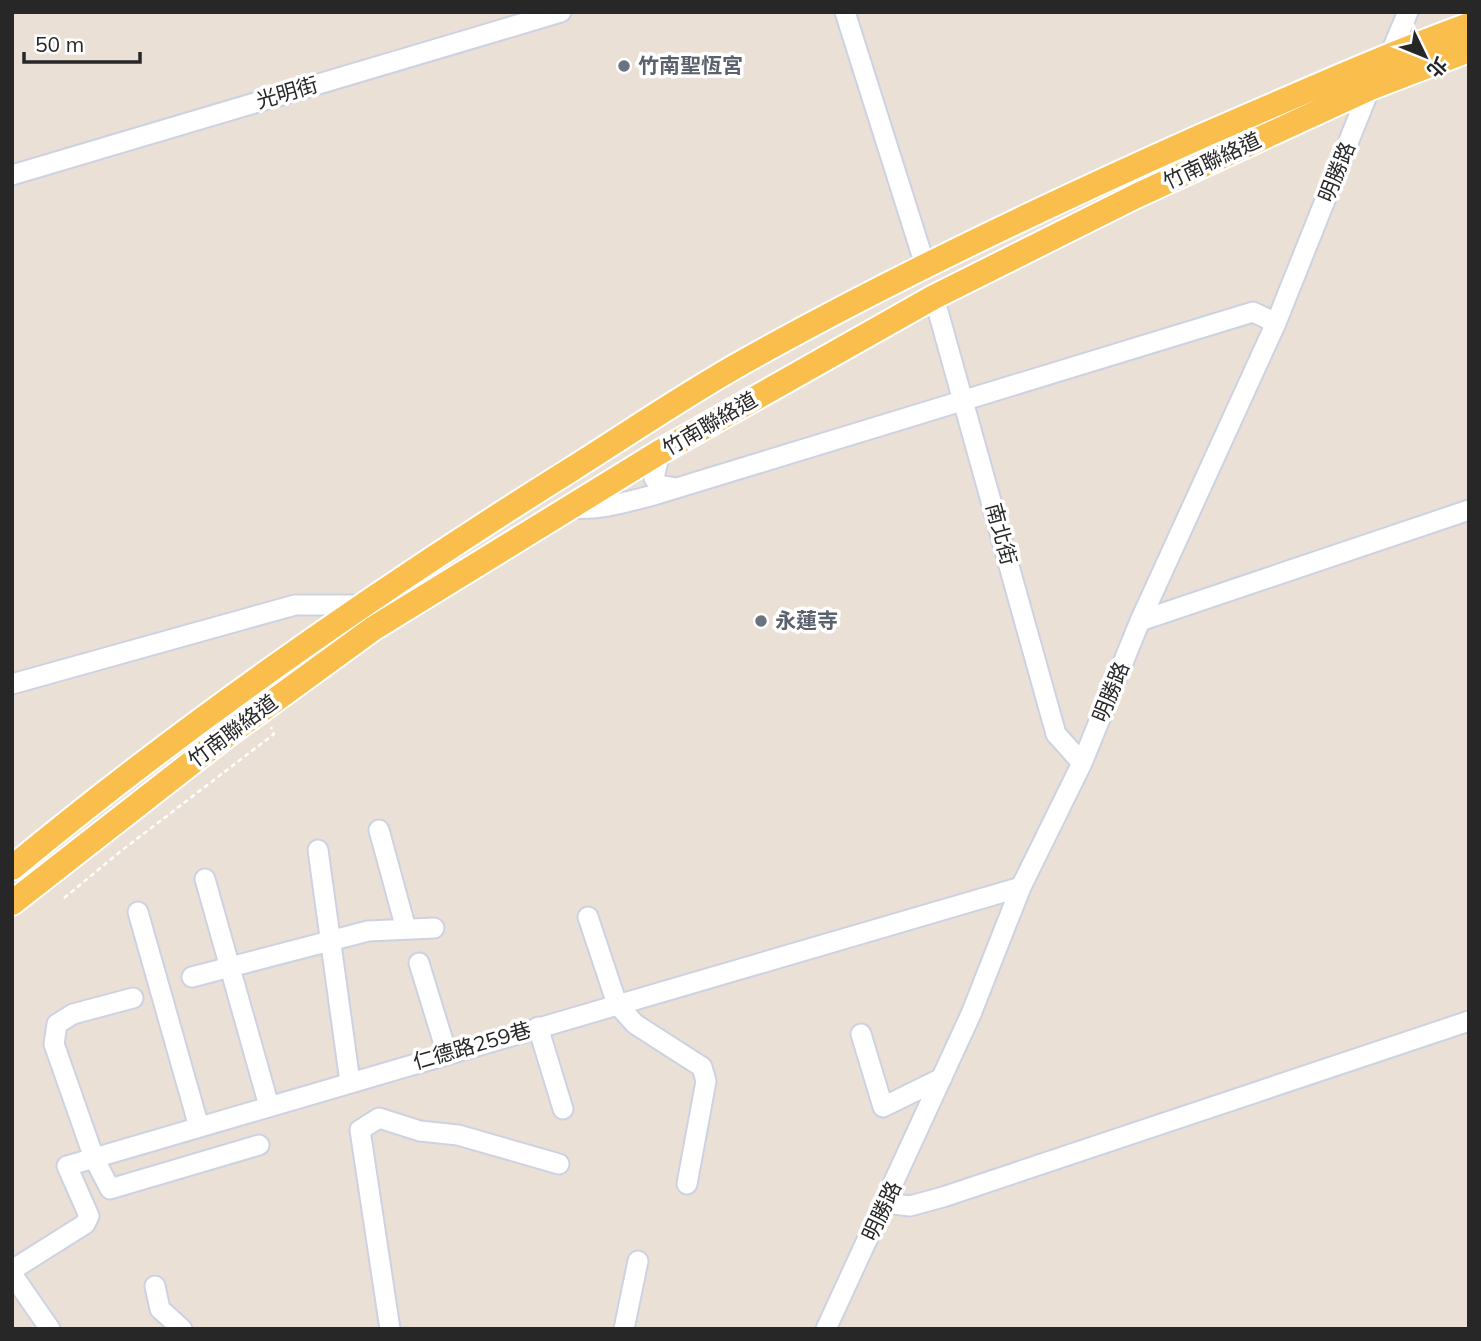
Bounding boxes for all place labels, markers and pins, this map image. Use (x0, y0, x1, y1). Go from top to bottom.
place label: 竹南聖恆宮 (638, 52, 743, 78)
marker: 竹南聖恆宮 (616, 58, 632, 74)
place label: 永蓮寺 (775, 607, 838, 633)
marker: 永蓮寺 (753, 613, 769, 629)

